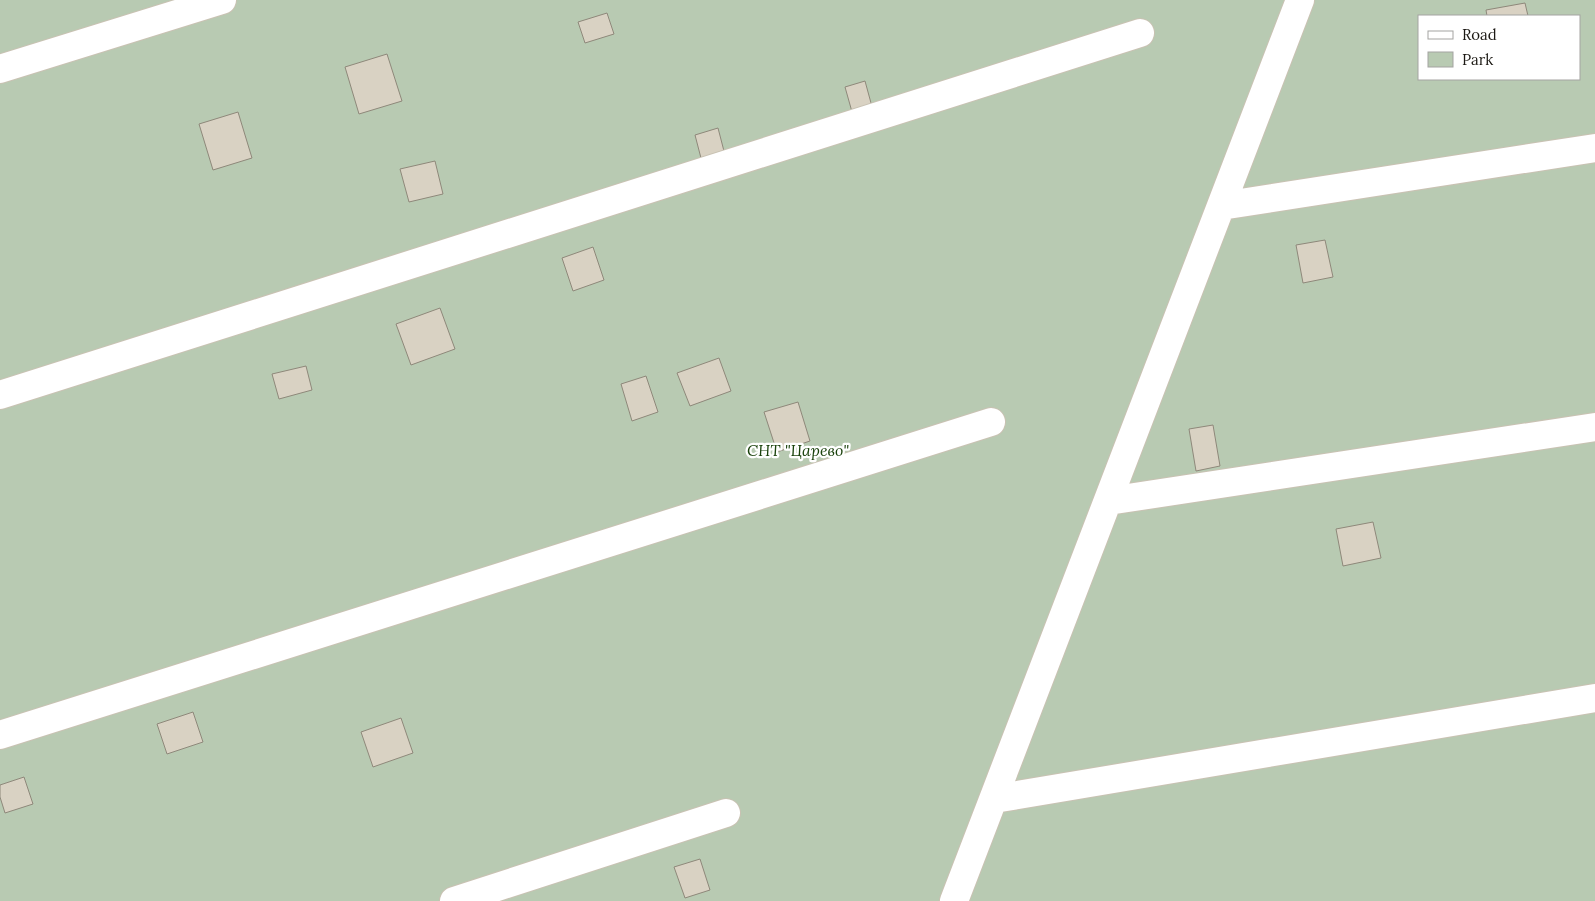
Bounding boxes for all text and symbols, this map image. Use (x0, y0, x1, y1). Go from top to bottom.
legend (1418, 15, 1580, 80)
text: Road (1462, 25, 1497, 44)
text: Park (1462, 50, 1493, 69)
park label: СНТ "Царево" (747, 440, 849, 460)

